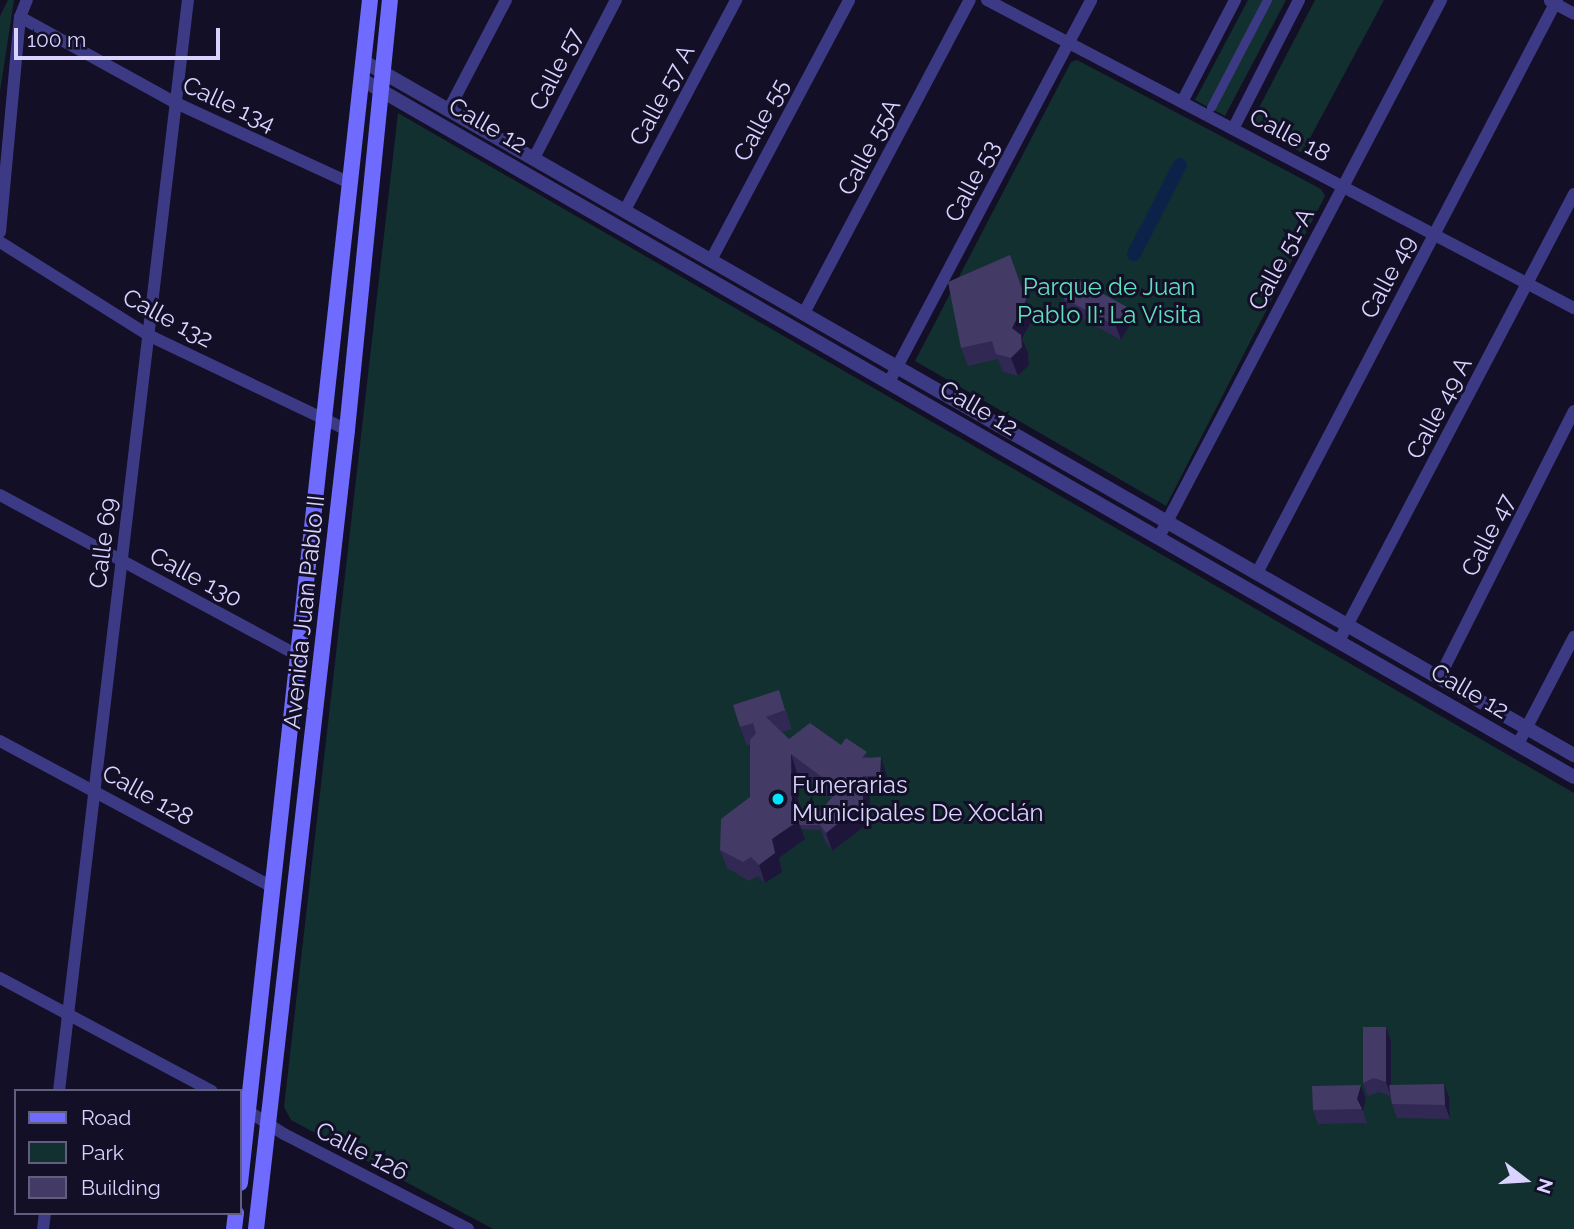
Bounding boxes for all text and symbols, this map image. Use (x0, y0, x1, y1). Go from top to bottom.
scale bar (18, 14, 224, 58)
street label: Calle 57 (523, 23, 589, 115)
text: 100 m (27, 27, 86, 52)
street label: Calle 57 A (623, 39, 701, 151)
street label: Calle 134 (178, 70, 280, 138)
street label: Calle 55 (727, 74, 795, 166)
street label: Calle 12 (444, 91, 532, 159)
street label: Calle 55A (832, 94, 906, 200)
street label: Calle 18 (1245, 102, 1335, 168)
street label: Calle 53 (938, 135, 1006, 227)
street label: Calle 51-A (1242, 203, 1320, 315)
street label: Calle 49 (1354, 231, 1422, 323)
park label: Parque de Juan Pablo II: La Visita (1017, 273, 1201, 329)
street label: Calle 132 (118, 282, 218, 354)
street label: Calle 49 A (1400, 352, 1478, 464)
street label: Calle 12 (935, 374, 1023, 442)
street label: Calle 47 (1455, 489, 1521, 581)
street label: Avenida Juan Pablo II (277, 493, 331, 731)
street label: Calle 69 (83, 496, 123, 590)
street label: Calle 130 (145, 541, 247, 613)
street label: Calle 12 (1426, 657, 1514, 725)
street label: Calle 128 (97, 758, 199, 832)
place label: Funerarias Municipales De Xoclán (792, 771, 1044, 827)
marker: Funerarias Municipales De Xoclán (770, 791, 786, 807)
legend (14, 1089, 242, 1215)
text: Road (81, 1105, 131, 1130)
street label: Calle 126 (311, 1115, 413, 1187)
text: Park (81, 1140, 124, 1165)
north arrow (1490, 1145, 1560, 1215)
text: Building (81, 1175, 161, 1200)
text: N (1532, 1176, 1558, 1196)

